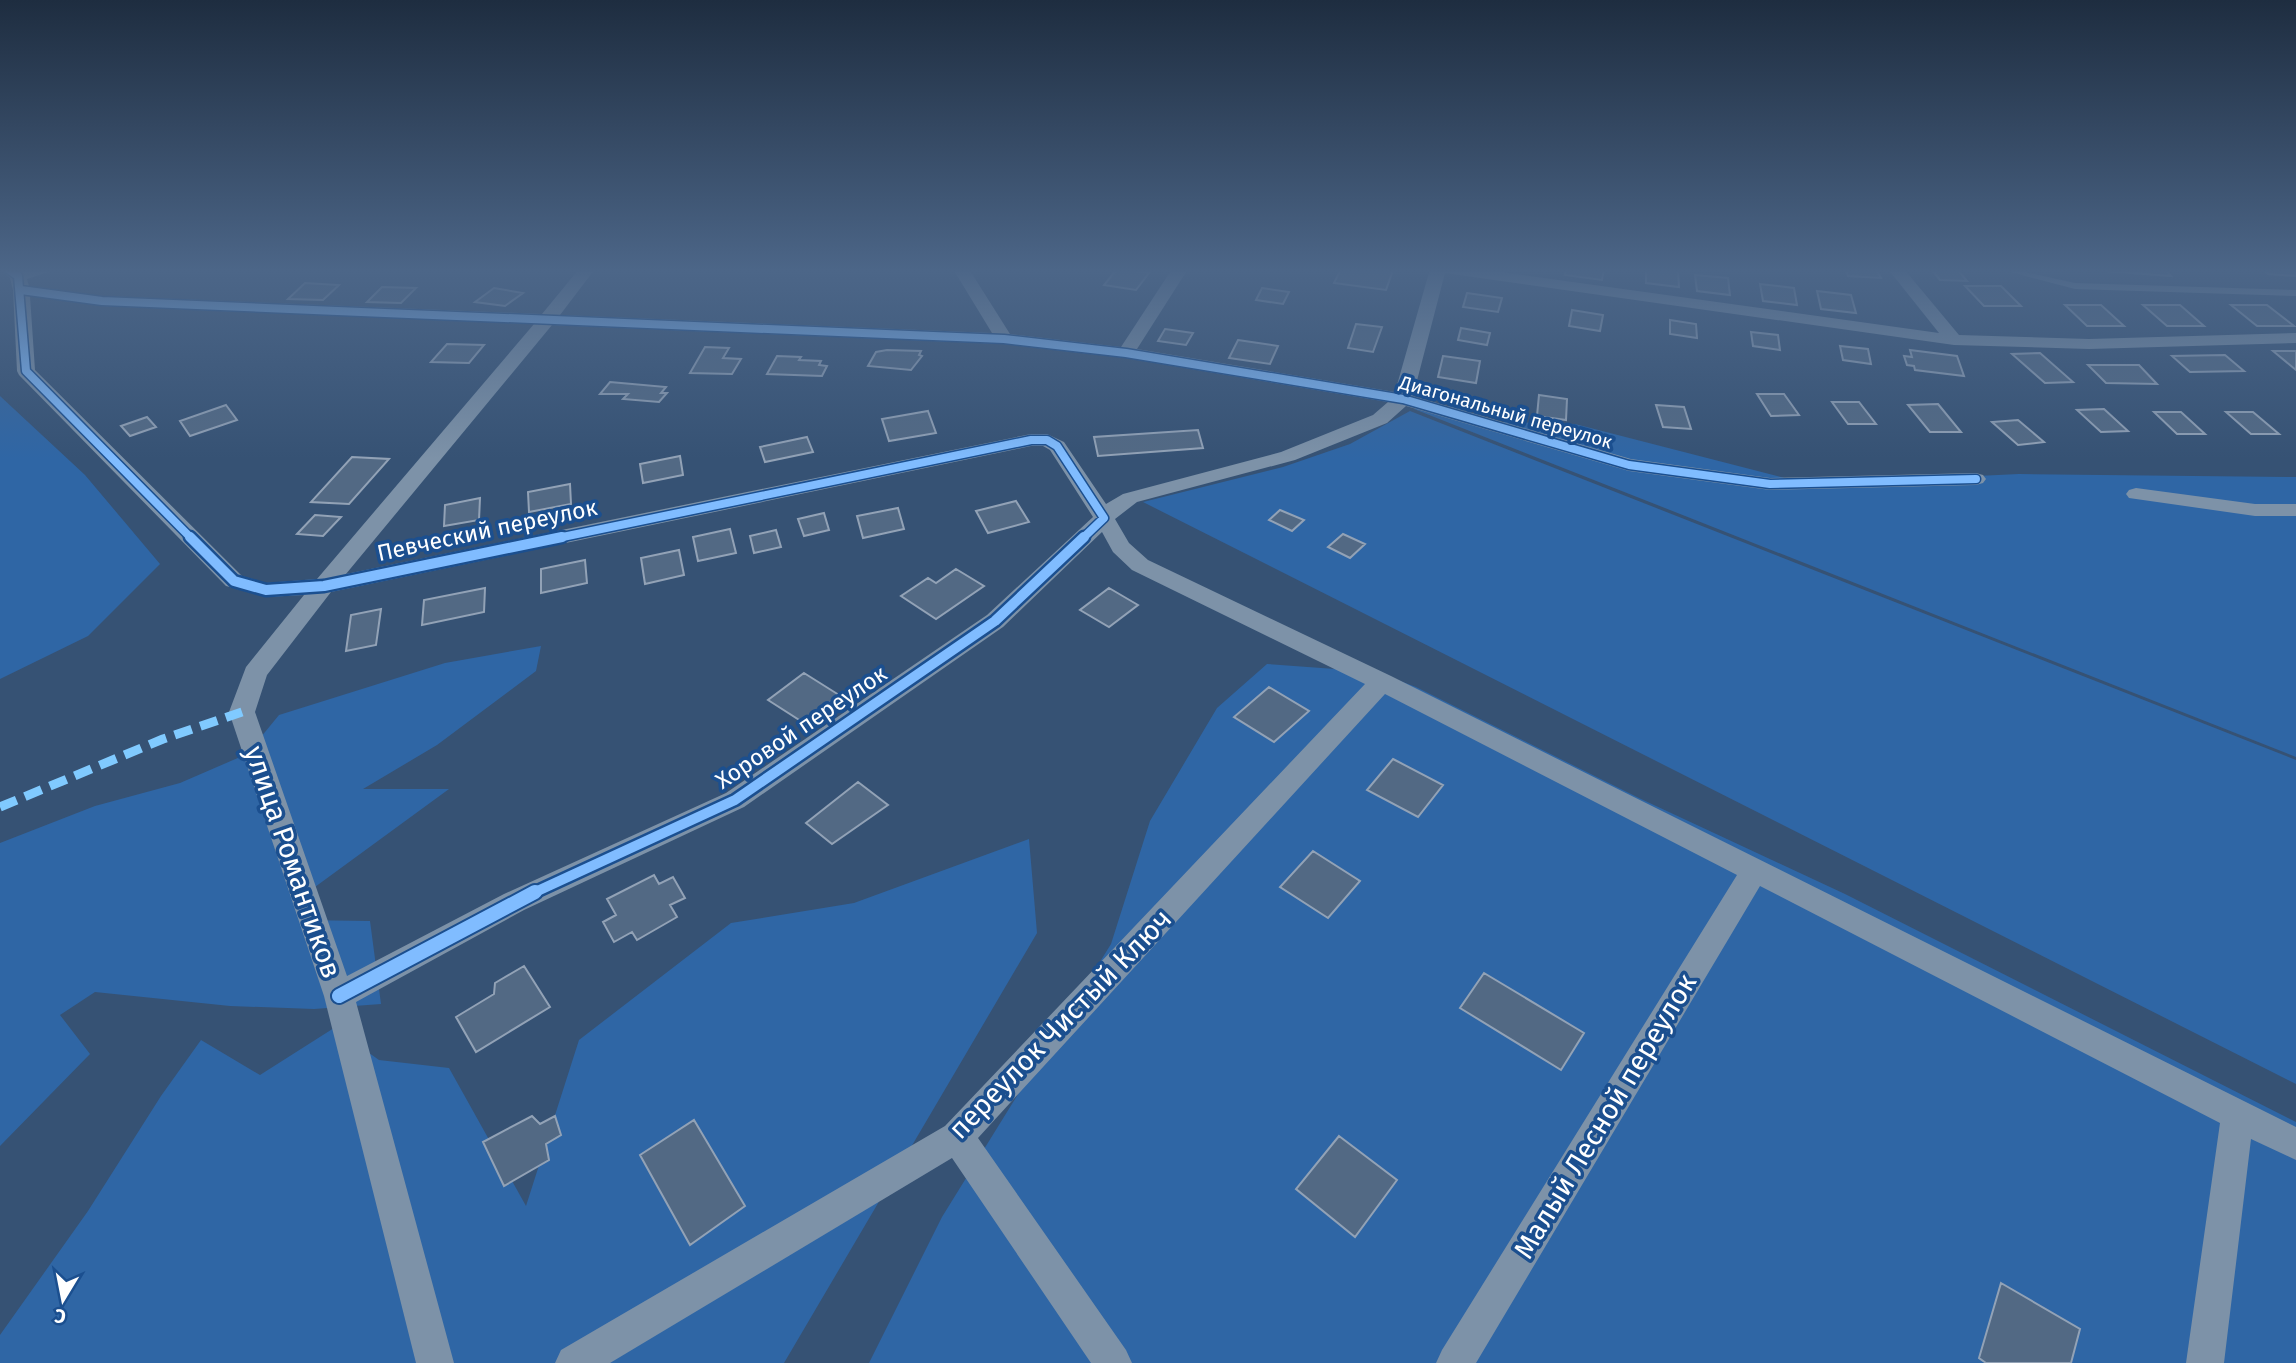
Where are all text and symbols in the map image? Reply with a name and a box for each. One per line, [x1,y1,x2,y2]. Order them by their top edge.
street label: Диагональный переулок [1396,370,1615,453]
street label: Певческий переулок [374,493,600,567]
street label: Хоровой переулок [710,659,892,795]
street label: улица Романтиков [238,741,348,983]
street label: переулок Чистый Ключ [942,902,1178,1146]
street label: Малый Лесной переулок [1507,967,1703,1264]
north arrow [28,1265,98,1335]
text: С [53,1304,68,1329]

